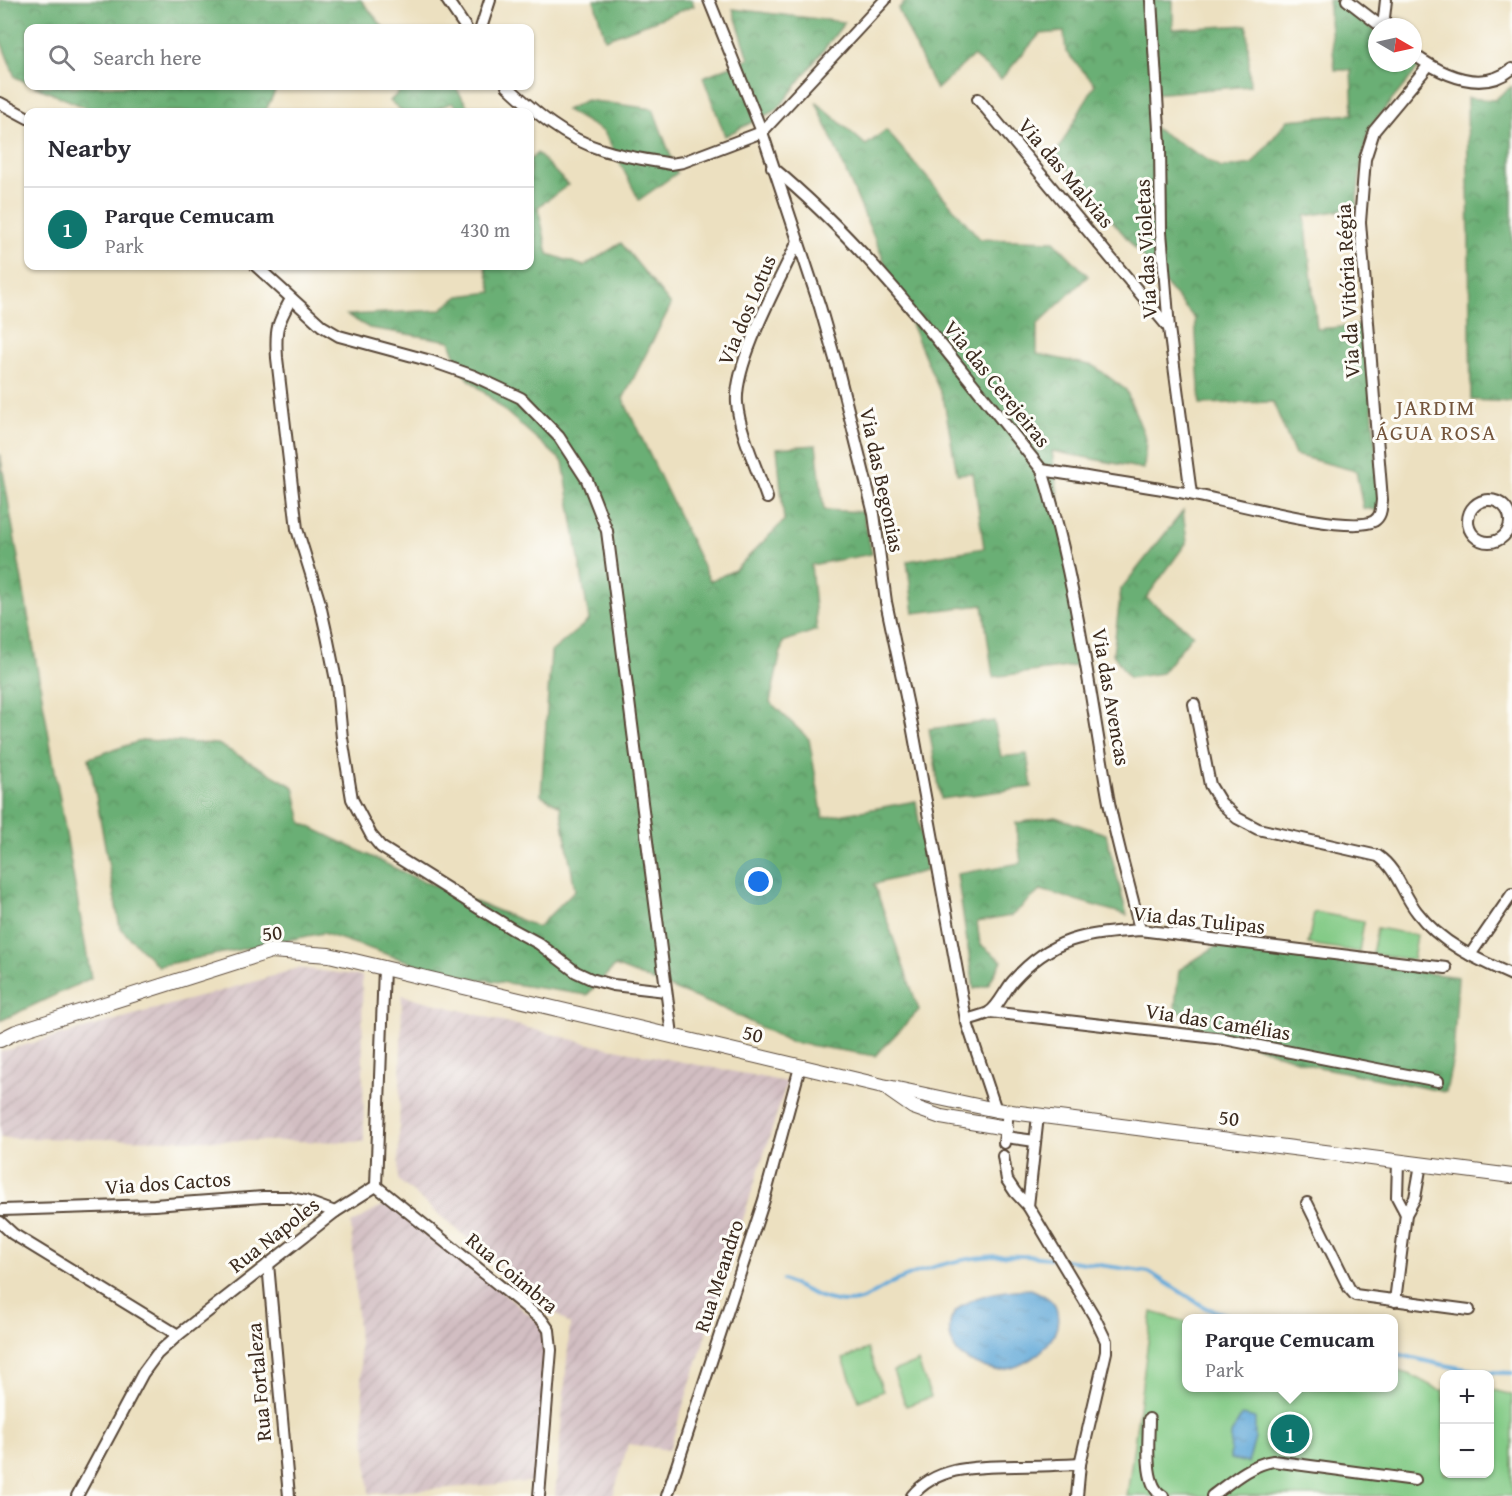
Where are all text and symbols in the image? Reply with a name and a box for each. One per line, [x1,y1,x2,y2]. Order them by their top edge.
north arrow [1368,18,1422,72]
search box [24,24,534,90]
icon: search [45,41,78,74]
text: Search here [93,41,202,73]
street label: Via das Malvias [1011,111,1122,235]
text: Nearby [48,128,131,167]
street label: Via das Violetas [1126,178,1165,320]
text: Parque Cemucam [105,199,274,231]
street label: Via da Vitória Régia [1327,203,1368,379]
text: 1 [62,215,73,244]
text: 430 m [460,215,510,244]
text: Park [105,231,144,260]
street label: Via dos Lotus [709,250,784,370]
street label: Via das Cerejeiras [936,313,1058,454]
district label: JARDIM ÁGUA ROSA [1375,391,1497,448]
street label: Via das Begonias [852,405,913,555]
street label: Via das Avencas [1084,626,1139,768]
your location [744,867,773,896]
street label: Via das Tulipas [1131,897,1267,942]
street label: 50 [260,916,284,949]
street label: Via das Camélias [1143,995,1293,1048]
street label: 50 [740,1016,767,1051]
street label: 50 [1217,1101,1241,1134]
street label: Via dos Cactos [104,1163,232,1202]
street label: Rua Napoles [222,1189,326,1280]
street label: Rua Meandro [686,1215,751,1336]
street label: Rua Coimbra [459,1225,565,1321]
popup [1182,1314,1398,1392]
street label: Rua Fortaleza [238,1321,279,1443]
text: Parque Cemucam [1205,1323,1375,1355]
text: Park [1205,1355,1244,1384]
map controls [1440,1370,1494,1478]
button: + [1440,1370,1494,1424]
pin: 1 [1270,1412,1310,1456]
button: − [1440,1424,1494,1478]

